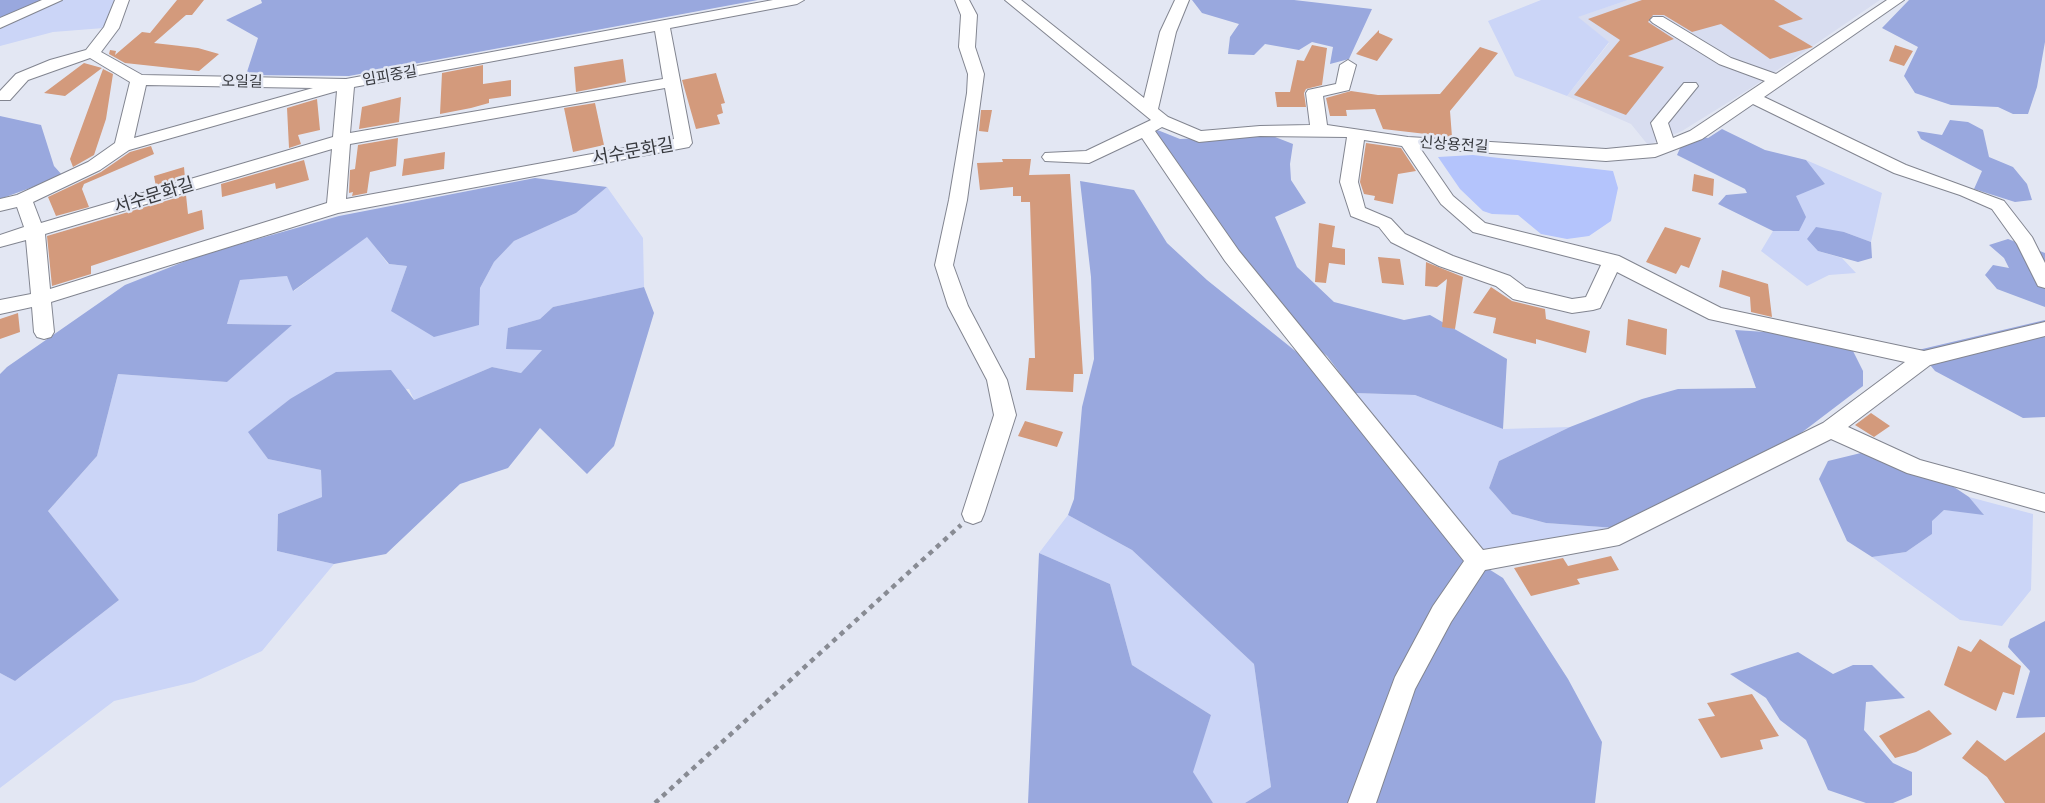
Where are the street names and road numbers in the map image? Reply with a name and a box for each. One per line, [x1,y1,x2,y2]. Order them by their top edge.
street label: 임피중길 [361,62,419,90]
street label: 오일길 [221,73,263,91]
street label: 서수문화길 [590,134,676,170]
street label: 신상용전길 [1419,134,1489,156]
street label: 서수문화길 [111,174,197,218]

